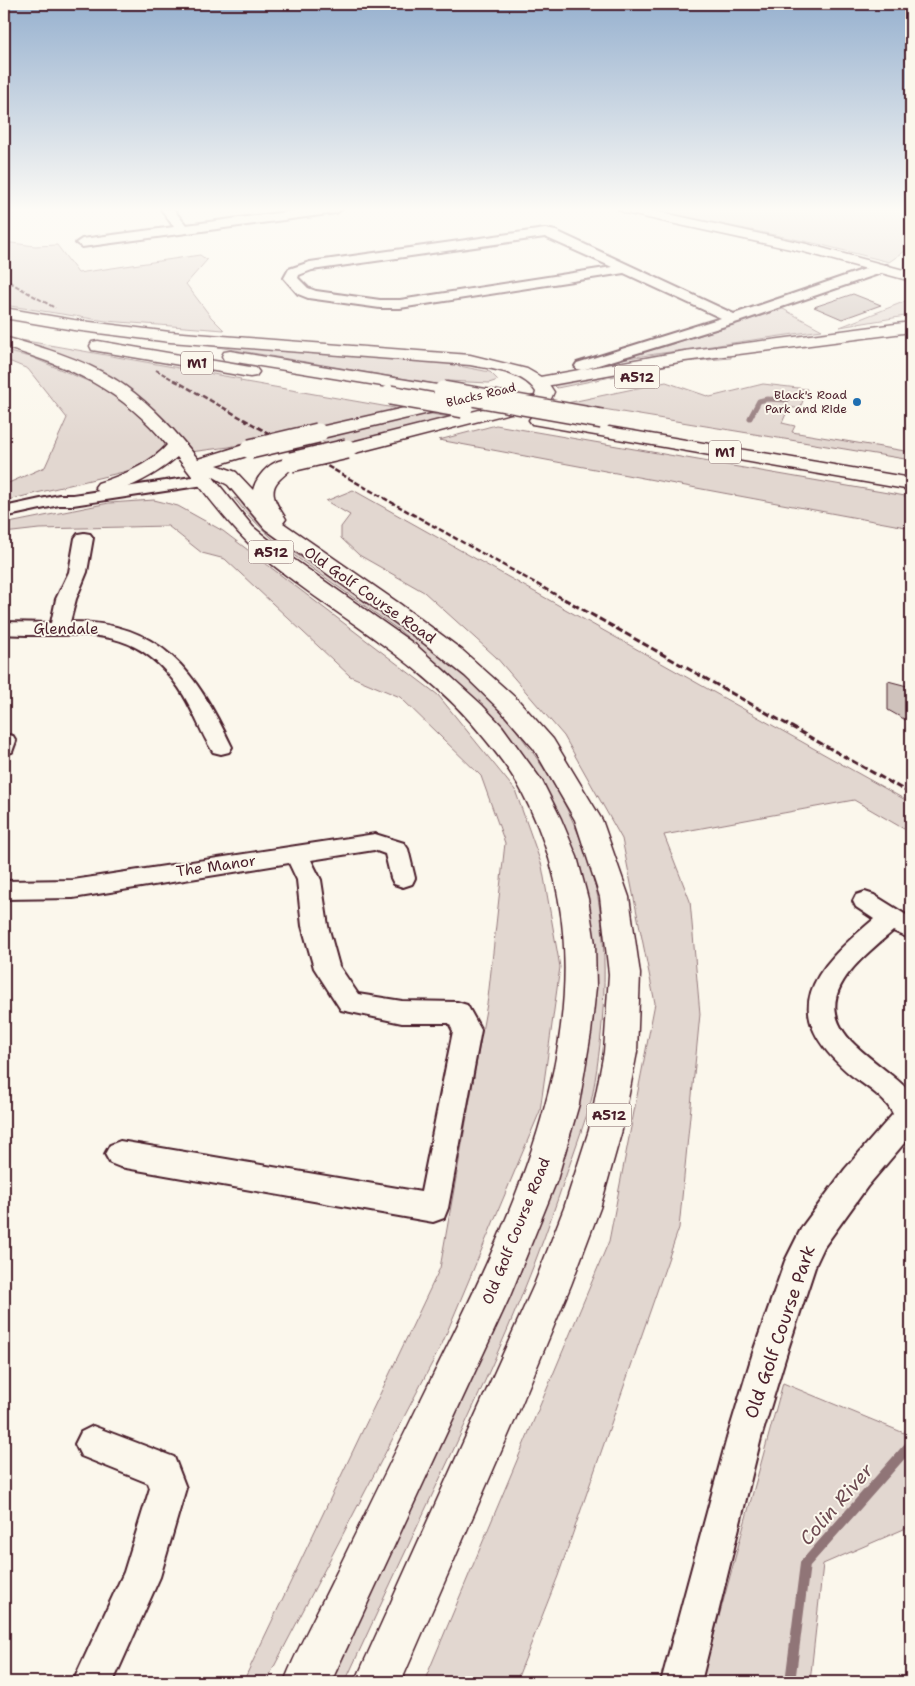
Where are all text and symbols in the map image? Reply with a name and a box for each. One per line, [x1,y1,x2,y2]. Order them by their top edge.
road number: M1 [181,352,213,374]
road number: A512 [614,366,660,388]
street label: Blacks Road [445,379,518,411]
place label: Black's Road Park and Ride [765,387,847,417]
marker: Black's Road Park and Ride [851,396,863,408]
road number: M1 [709,441,741,464]
road number: A512 [248,540,294,564]
street label: Old Golf Course Road [300,542,440,648]
street label: Glendale [34,619,98,639]
street label: The Manor [175,851,257,881]
road number: A512 [586,1104,632,1126]
street label: Old Golf Course Road [477,1154,555,1307]
street label: Old Golf Course Park [739,1242,821,1422]
water label: Colin River [794,1457,879,1550]

